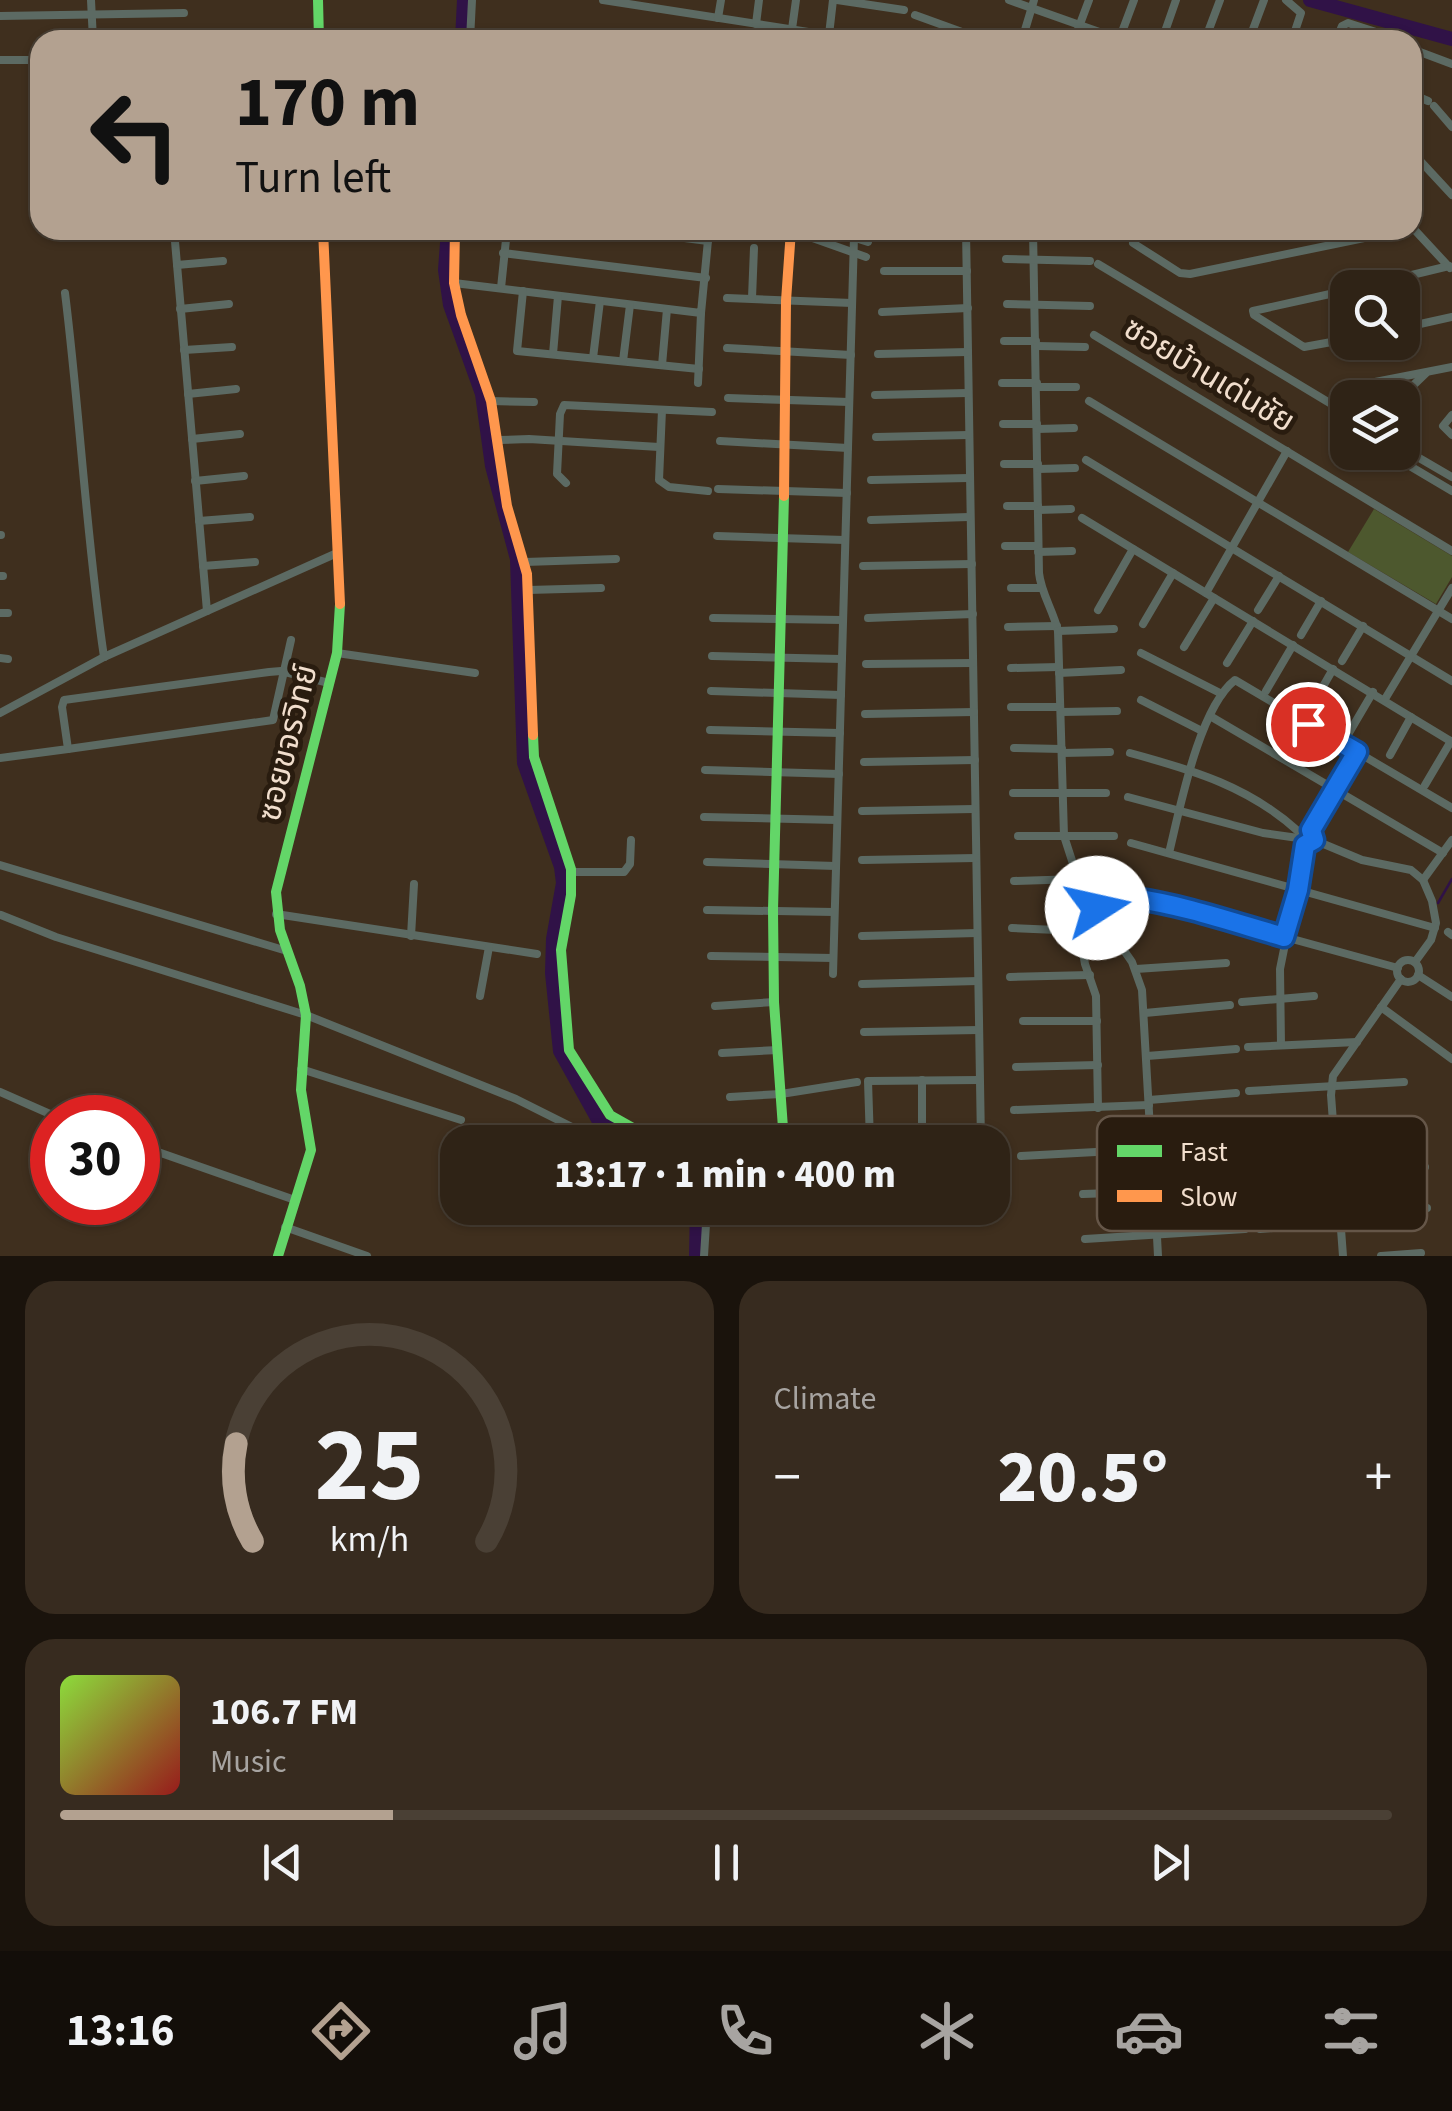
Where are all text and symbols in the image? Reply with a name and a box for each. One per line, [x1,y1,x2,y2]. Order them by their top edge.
text: 170 m [235,53,420,153]
icon: left [70,70,200,200]
text: Turn left [235,146,391,210]
map controls [1330,270,1420,470]
button: search [1330,270,1420,360]
street label: ซอยบ้านเด่นชัย [1115,306,1303,444]
button: layers [1330,380,1420,470]
street label: ซอยขจรวิทย์ [246,660,330,826]
pin [1266,682,1351,767]
icon: arrive [1281,697,1336,752]
position arrow [1045,856,1149,960]
speed limit sign: 30 [30,1095,160,1225]
legend [1097,1116,1427,1231]
text: Fast [1180,1132,1228,1172]
text: 13:17 · 1 min · 400 m [554,1148,896,1202]
text: Slow [1180,1177,1237,1217]
text: Climate [774,1376,876,1422]
text: 25 [314,1393,424,1541]
text: 20.5° [997,1424,1168,1531]
text: − [774,1439,801,1517]
text: + [1365,1439,1392,1517]
text: km/h [330,1514,409,1565]
text: 106.7 FM [210,1685,358,1739]
text: Music [210,1739,287,1785]
icon: previous [255,1835,310,1890]
icon: pause [699,1835,754,1890]
icon: next [1143,1835,1198,1890]
icon: directions [306,1996,376,2066]
icon: music [508,1996,578,2066]
icon: phone [710,1996,780,2066]
icon: climate [912,1996,982,2066]
icon: car [1114,1996,1184,2066]
icon: filters [1316,1996,1386,2066]
text: 13:16 [66,1999,175,2063]

